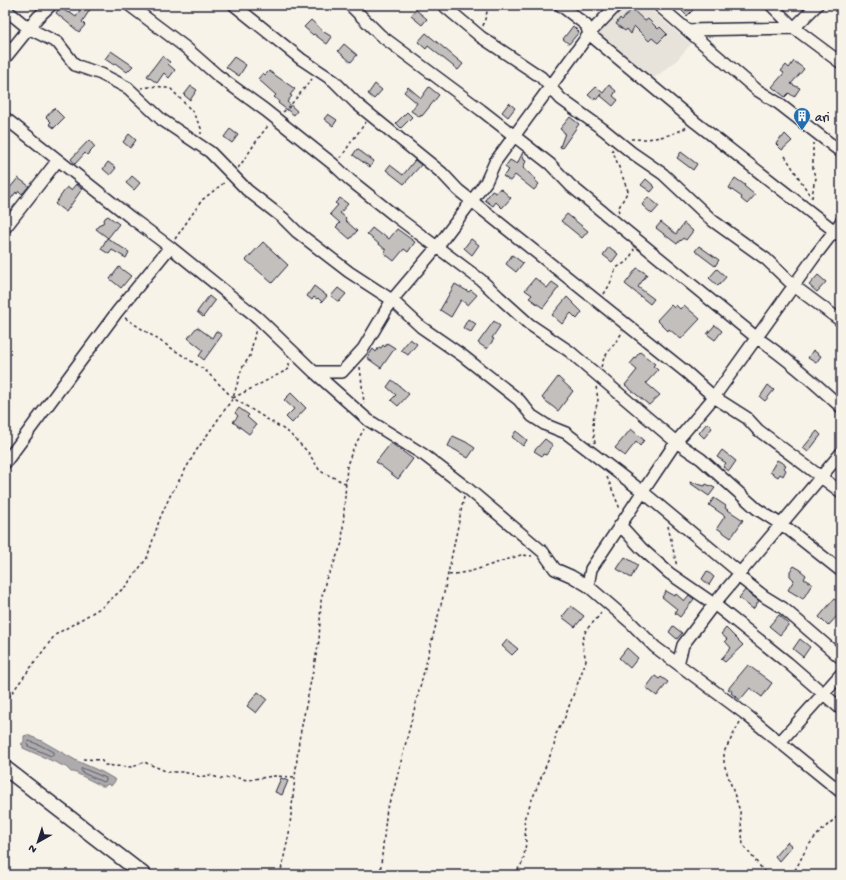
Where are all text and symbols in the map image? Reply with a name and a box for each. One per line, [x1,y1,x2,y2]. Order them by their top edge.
building icon: ari [792,106,812,131]
place label: ari [815,111,830,126]
north arrow [18,822,58,862]
text: N [26,841,40,855]

